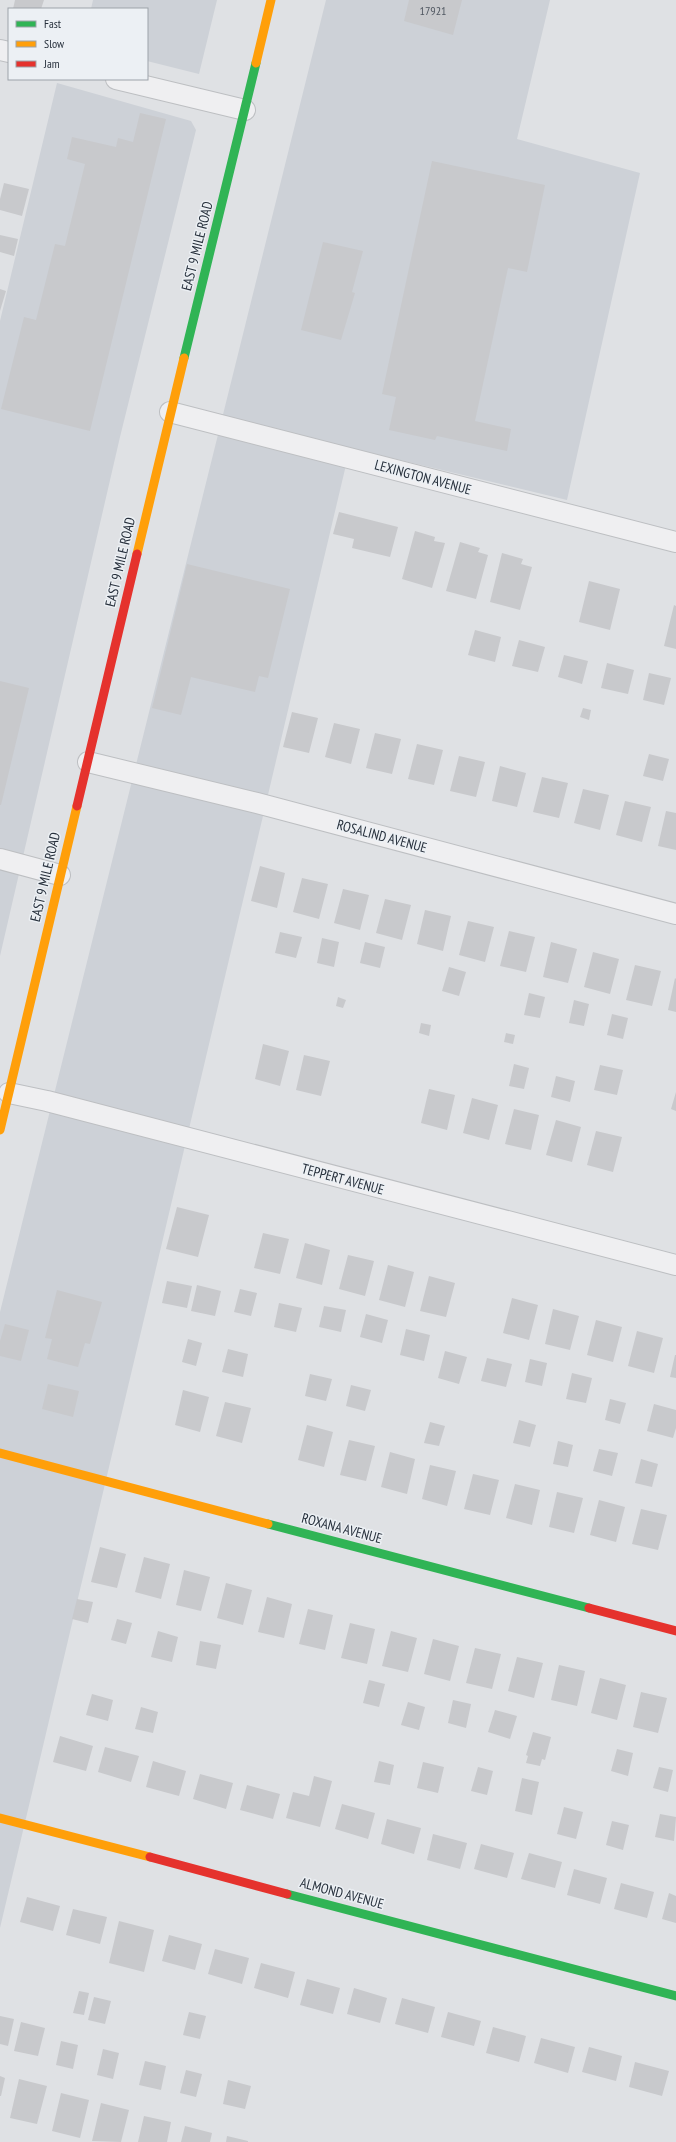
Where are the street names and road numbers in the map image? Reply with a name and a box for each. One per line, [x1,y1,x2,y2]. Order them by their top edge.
street label: EAST 9 MILE ROAD [177,200,217,292]
street label: LEXINGTON AVENUE [373,455,473,499]
street label: EAST 9 MILE ROAD [101,515,139,609]
street label: ROSALIND AVENUE [335,815,429,857]
street label: EAST 9 MILE ROAD [26,830,64,924]
street label: TEPPERT AVENUE [300,1159,386,1199]
street label: ROXANA AVENUE [300,1509,384,1547]
street label: ALMOND AVENUE [298,1873,386,1913]

